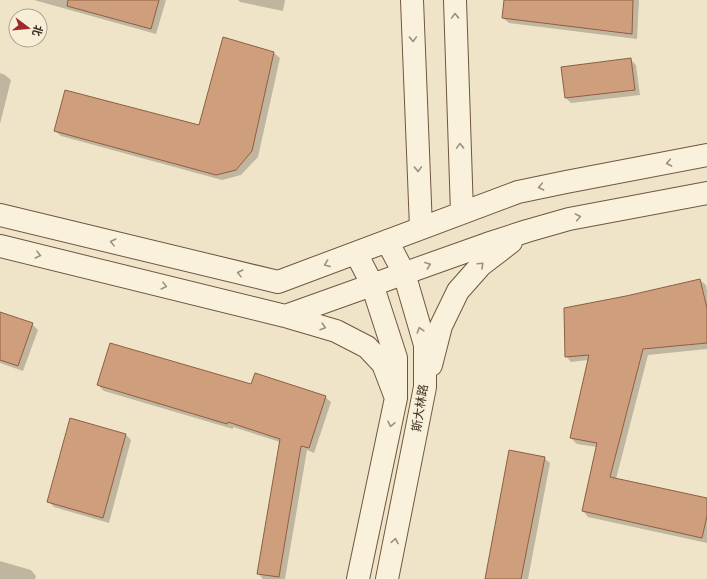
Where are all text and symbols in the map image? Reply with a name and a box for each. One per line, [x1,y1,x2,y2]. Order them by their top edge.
north arrow [8,8,48,48]
one-way arrow [451,13,459,19]
text: 北 [29,24,48,39]
one-way arrow [409,36,418,42]
one-way arrow [456,143,464,149]
one-way arrow [666,158,672,166]
one-way arrow [414,166,422,172]
one-way arrow [538,183,544,191]
one-way arrow [575,214,581,222]
one-way arrow [110,239,117,247]
one-way arrow [35,251,41,259]
one-way arrow [323,259,330,267]
one-way arrow [424,261,431,269]
one-way arrow [476,263,484,270]
one-way arrow [237,270,243,278]
one-way arrow [160,281,167,290]
one-way arrow [319,322,326,331]
one-way arrow [416,327,425,334]
street label: 斯大林路 [406,383,431,433]
one-way arrow [387,420,396,427]
one-way arrow [390,538,399,544]

